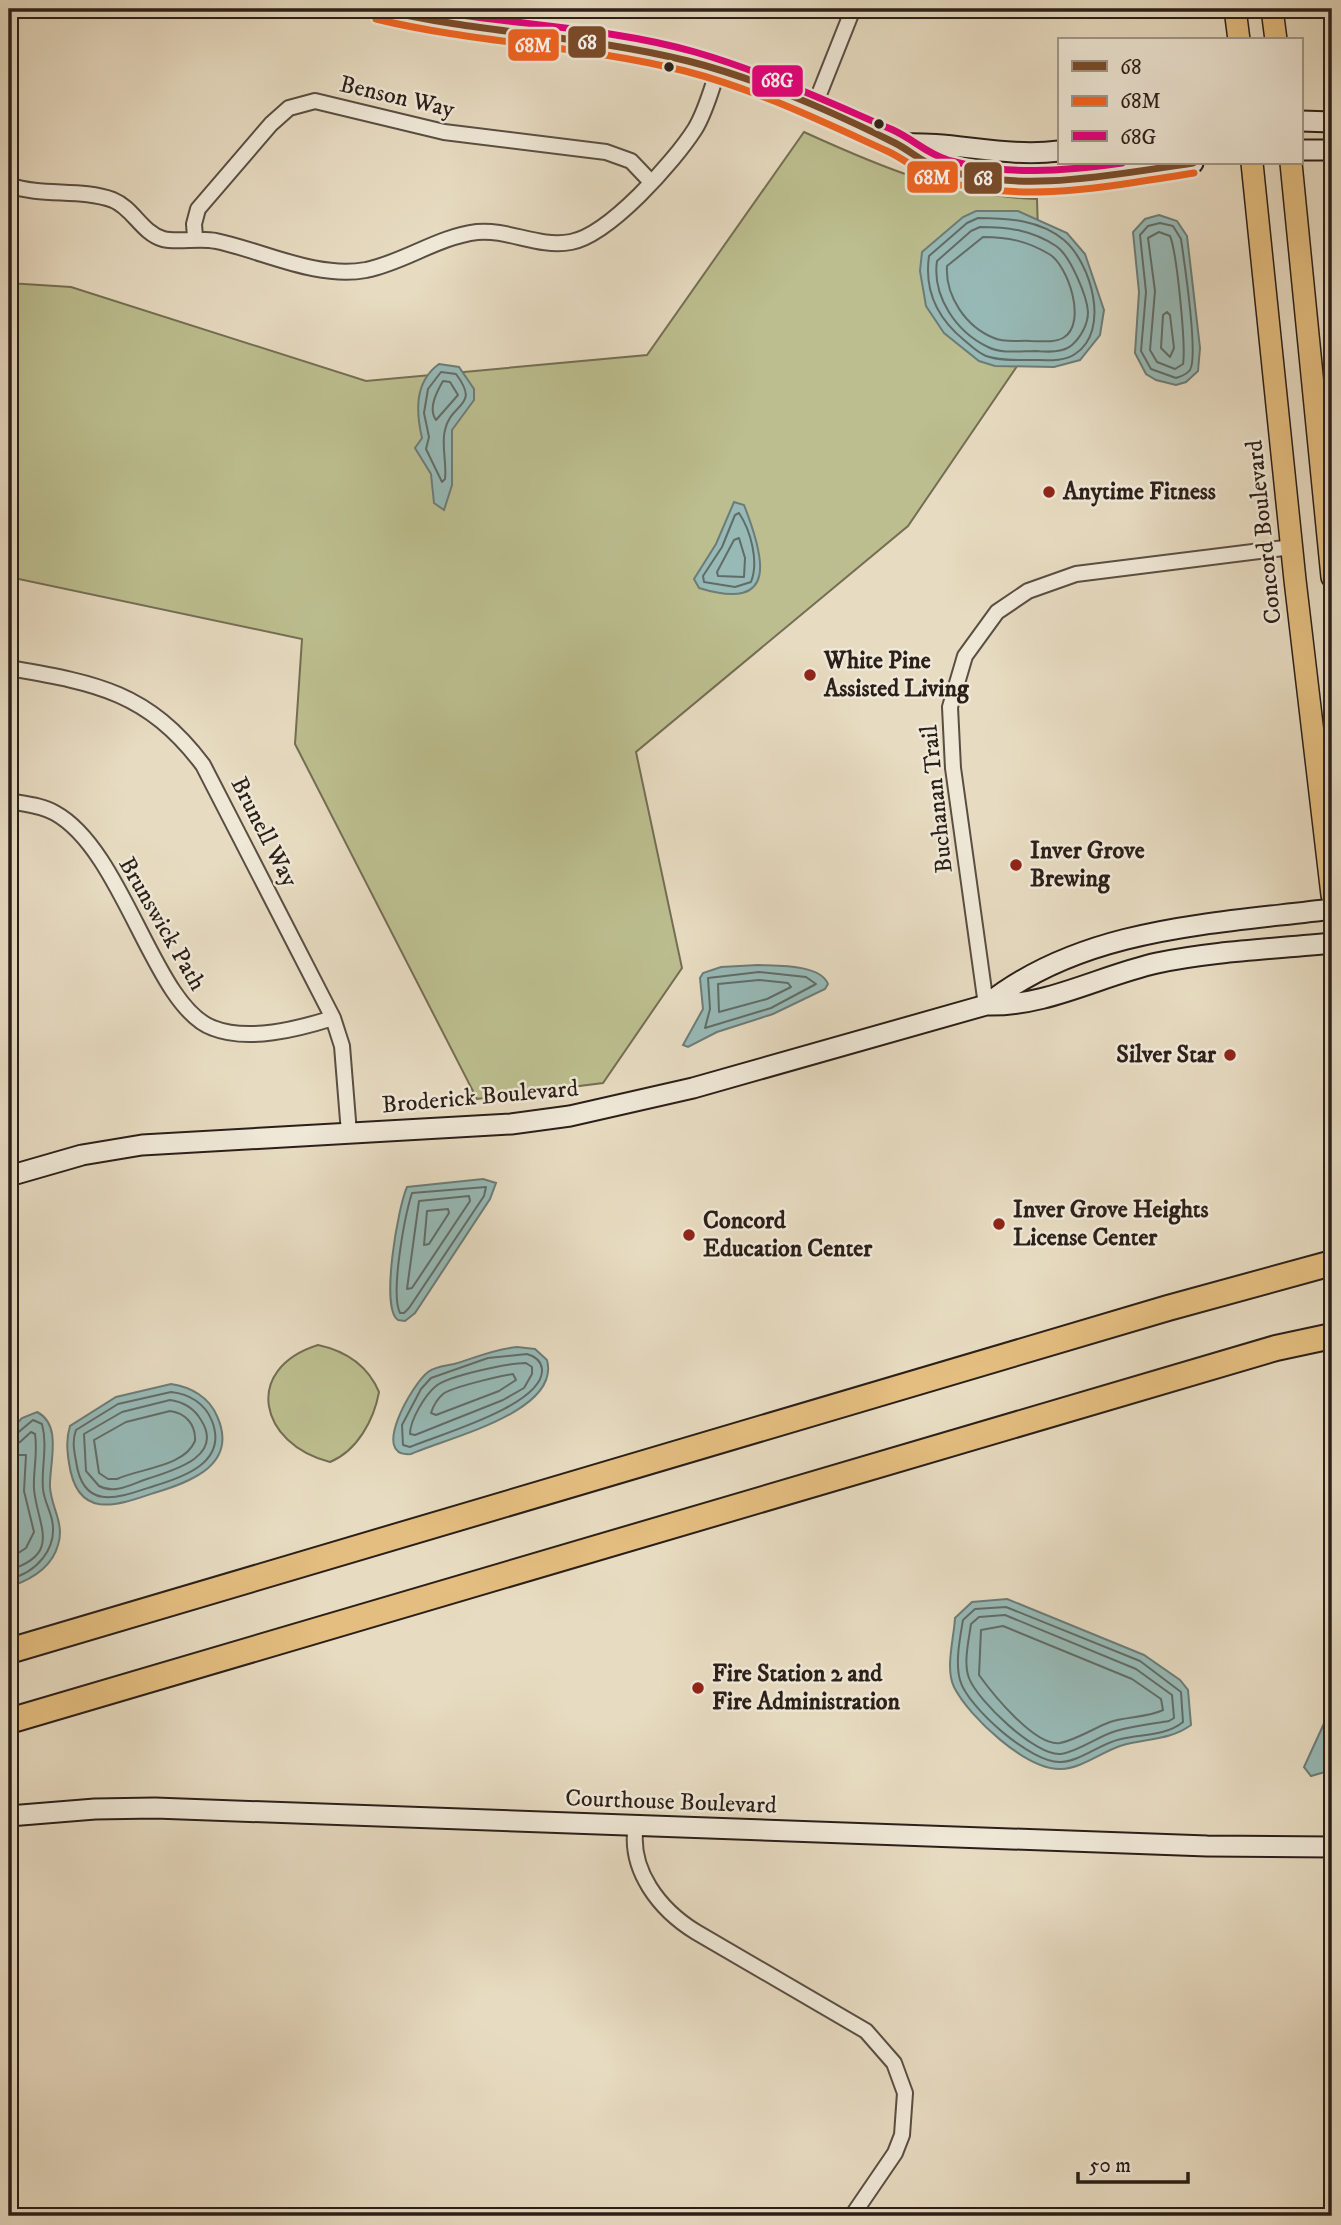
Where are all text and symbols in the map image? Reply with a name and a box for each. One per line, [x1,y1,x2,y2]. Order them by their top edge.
line badge: 68 [567,25,607,59]
line badge: 68M [507,28,560,62]
text: 68 [577,32,597,55]
text: 68M [515,35,551,58]
legend [1058,38,1302,164]
text: 68 [1120,55,1141,81]
unlabelled marker [662,60,676,74]
line badge: 68G [751,64,804,98]
street label: Benson Way [337,69,458,125]
text: 68G [761,70,794,93]
text: 68M [1120,89,1161,115]
unlabelled marker [872,117,886,131]
text: 68G [1120,125,1156,151]
line badge: 68M [906,160,959,194]
line badge: 68 [963,161,1003,195]
text: 68M [914,167,950,190]
text: 68 [973,168,993,191]
street label: Concord Boulevard [1239,438,1289,626]
place label: Anytime Fitness [1062,477,1216,507]
marker: Anytime Fitness [1041,484,1057,500]
place label: White Pine Assisted Living [823,646,970,704]
marker: White Pine Assisted Living [802,667,818,683]
street label: Buchanan Trail [914,723,960,874]
street label: Brunell Way [223,772,305,893]
place label: Inver Grove Brewing [1030,836,1145,894]
street label: Brunswick Path [112,852,213,997]
marker: Inver Grove Brewing [1008,857,1024,873]
place label: Silver Star [1116,1040,1217,1070]
marker: Silver Star [1222,1047,1238,1063]
street label: Broderick Boulevard [380,1073,580,1121]
place label: Inver Grove Heights License Center [1013,1195,1209,1253]
place label: Concord Education Center [703,1206,873,1264]
marker: Inver Grove Heights License Center [991,1216,1007,1232]
marker: Concord Education Center [681,1227,697,1243]
place label: Fire Station 2 and Fire Administration [712,1659,900,1717]
marker: Fire Station 2 and Fire Administration [690,1680,706,1696]
street label: Courthouse Boulevard [565,1783,777,1821]
scale bar [1078,2141,1189,2185]
text: 50 m [1089,2153,1131,2179]

